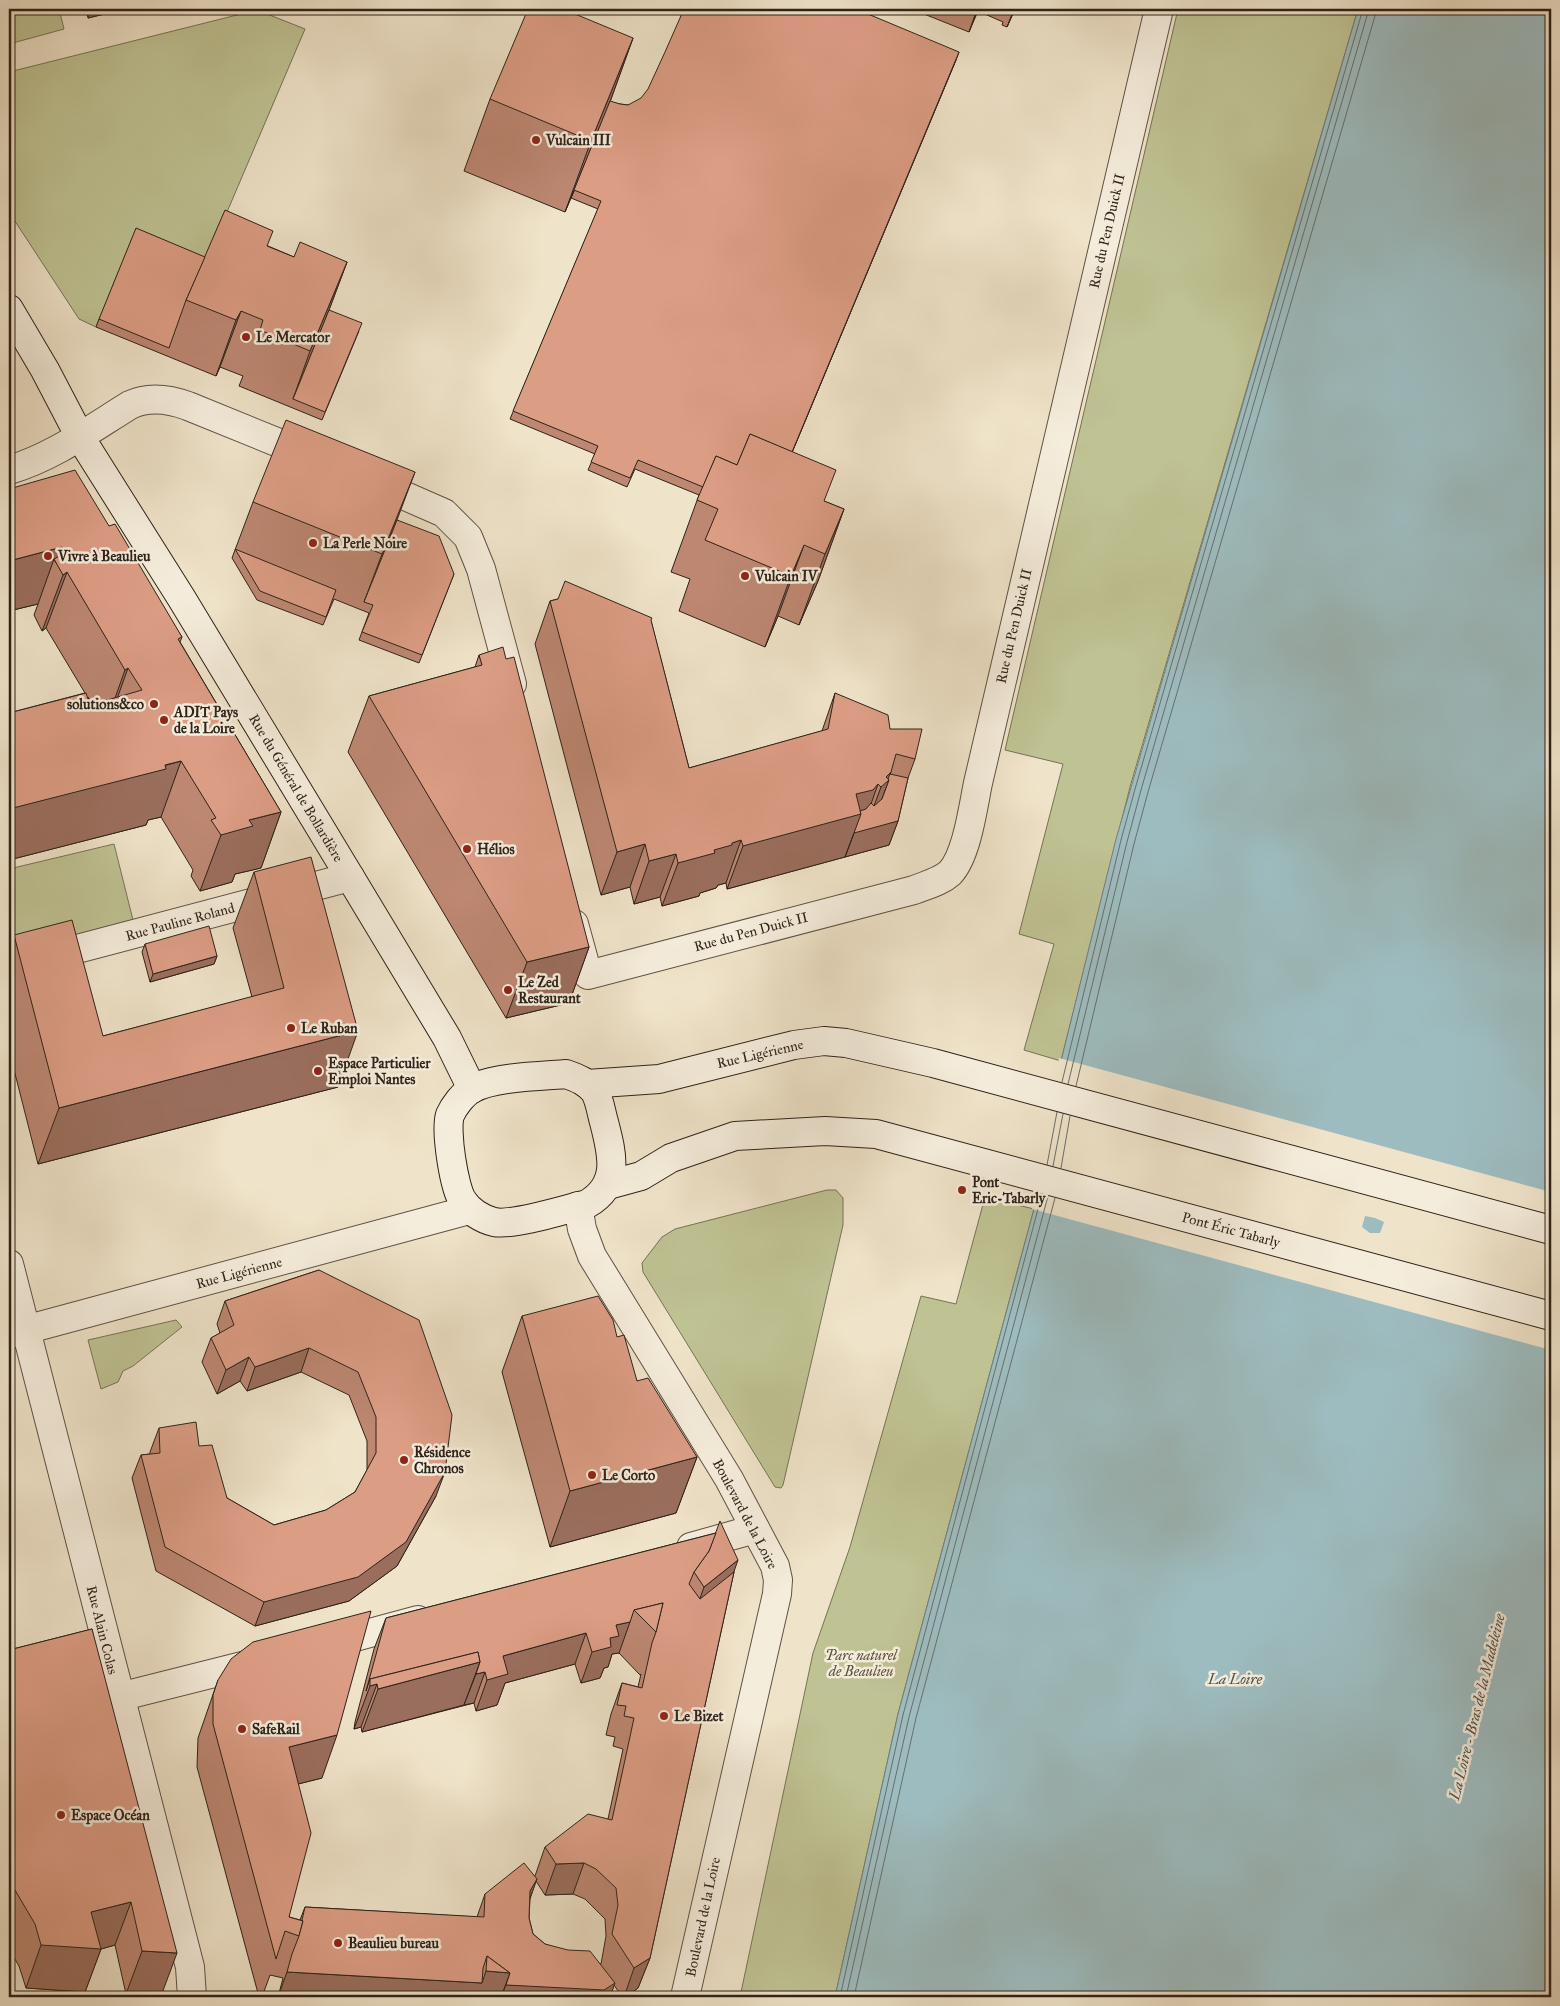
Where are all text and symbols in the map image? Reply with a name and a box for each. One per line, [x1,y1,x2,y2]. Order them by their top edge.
place label: Vulcain III [545,132,611,149]
marker: Vulcain III [530,134,542,146]
street label: Rue du Pen Duick II [1086,172,1128,290]
place label: Le Mercator [256,329,330,346]
marker: Le Mercator [240,331,252,343]
place label: La Perle Noire [323,535,407,552]
marker: La Perle Noire [307,537,319,549]
place label: Vivre à Beaulieu [57,548,151,565]
marker: Vivre à Beaulieu [42,550,54,562]
street label: Rue du Pen Duick II [993,567,1035,685]
place label: Vulcain IV [754,568,819,585]
marker: Vulcain IV [739,570,751,582]
place label: solutions&co [67,696,144,713]
marker: solutions&co [148,698,160,710]
place label: ADIT Pays de la Loire [173,704,238,737]
street label: Rue du Général de Bollardière [245,711,347,865]
marker: ADIT Pays de la Loire [158,714,170,726]
place label: Hélios [477,841,515,858]
marker: Hélios [461,843,473,855]
street label: Rue Pauline Roland [124,899,236,945]
street label: Rue du Pen Duick II [692,909,810,955]
place label: Le Zed Restaurant [518,974,581,1007]
marker: Le Zed Restaurant [502,984,514,996]
place label: Le Ruban [301,1020,358,1037]
marker: Le Ruban [285,1022,297,1034]
street label: Rue Ligérienne [715,1036,805,1072]
place label: Espace Particulier Emploi Nantes [328,1055,431,1089]
marker: Espace Particulier Emploi Nantes [312,1065,324,1077]
place label: Pont Eric-Tabarly [972,1174,1047,1208]
marker: Pont Eric-Tabarly [956,1184,968,1196]
street label: Pont Éric Tabarly [1180,1207,1283,1251]
street label: Rue Ligérienne [194,1253,284,1293]
place label: Résidence Chronos [414,1444,471,1477]
marker: Résidence Chronos [398,1454,410,1466]
street label: Boulevard de la Loire [709,1456,781,1572]
place label: Le Corto [602,1467,655,1484]
marker: Le Corto [586,1469,598,1481]
street label: Rue Alain Colas [83,1584,121,1676]
water label: La Loire - Bras de la Madeleine [1445,1612,1509,1803]
park label: Parc naturel de Beaulieu [825,1647,898,1680]
water label: La Loire [1207,1670,1263,1688]
place label: Le Bizet [674,1708,724,1725]
marker: Le Bizet [658,1710,670,1722]
place label: SafeRail [252,1721,301,1738]
marker: SafeRail [236,1723,248,1735]
place label: Espace Océan [71,1807,150,1825]
marker: Espace Océan [55,1809,67,1821]
street label: Boulevard de la Loire [682,1855,724,1979]
place label: Beaulieu bureau [348,1935,439,1952]
marker: Beaulieu bureau [332,1937,344,1949]

